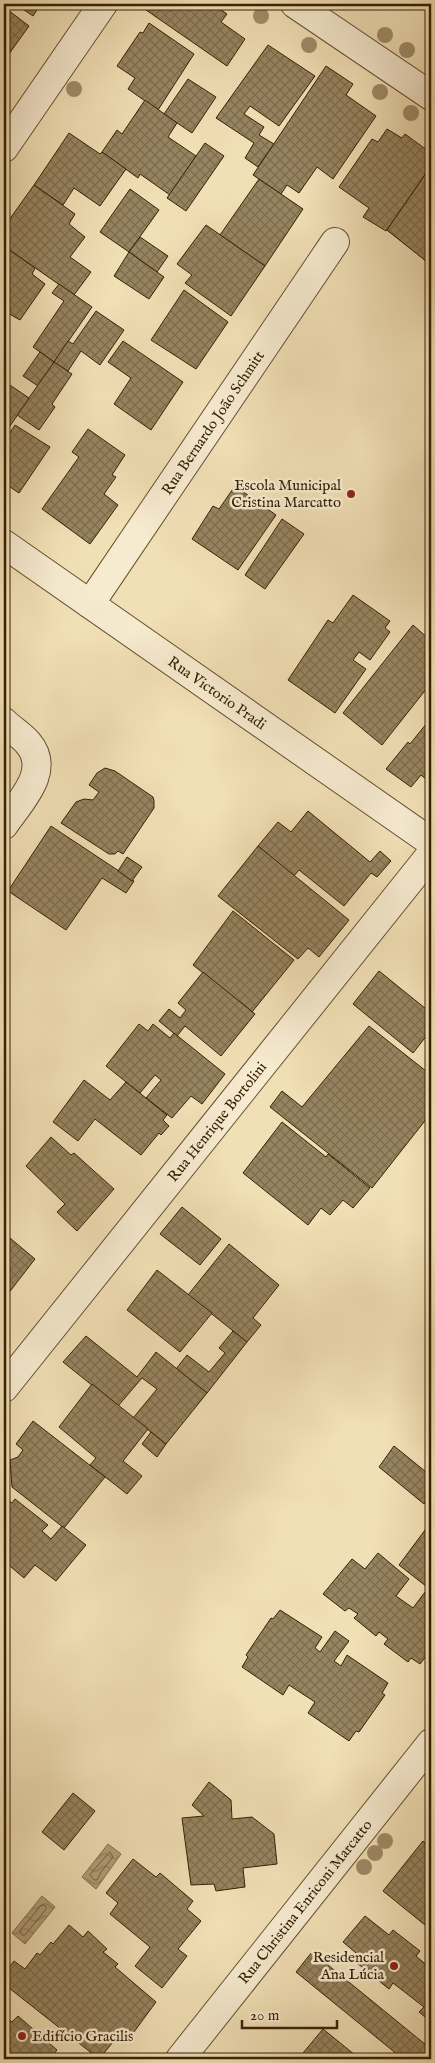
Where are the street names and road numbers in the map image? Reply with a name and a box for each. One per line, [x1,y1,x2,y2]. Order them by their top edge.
street label: Rua Bernardo João Schmitt [158,347,269,499]
street label: Rua Victorio Pradi [164,652,270,734]
street label: Rua Henrique Bortolini [164,1058,271,1186]
street label: Rua Christina Enriconi Marcatto [234,1816,376,1988]

